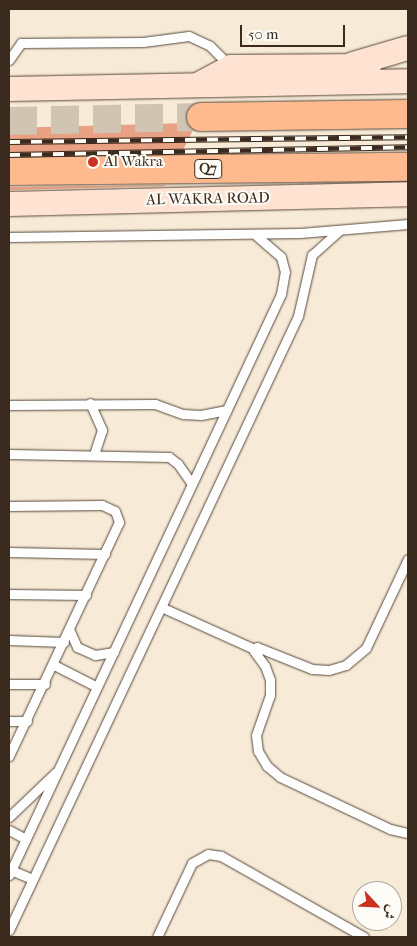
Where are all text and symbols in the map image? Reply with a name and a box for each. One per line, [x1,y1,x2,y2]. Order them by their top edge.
scale bar [242,15,347,47]
text: 50 m [248,25,278,43]
place label: Al Wakra [104,153,163,171]
marker: Al Wakra [86,155,100,169]
road number: Q7 [193,157,223,180]
street label: AL WAKRA ROAD [146,189,270,209]
north arrow [352,881,402,931]
text: ش [380,902,401,922]

